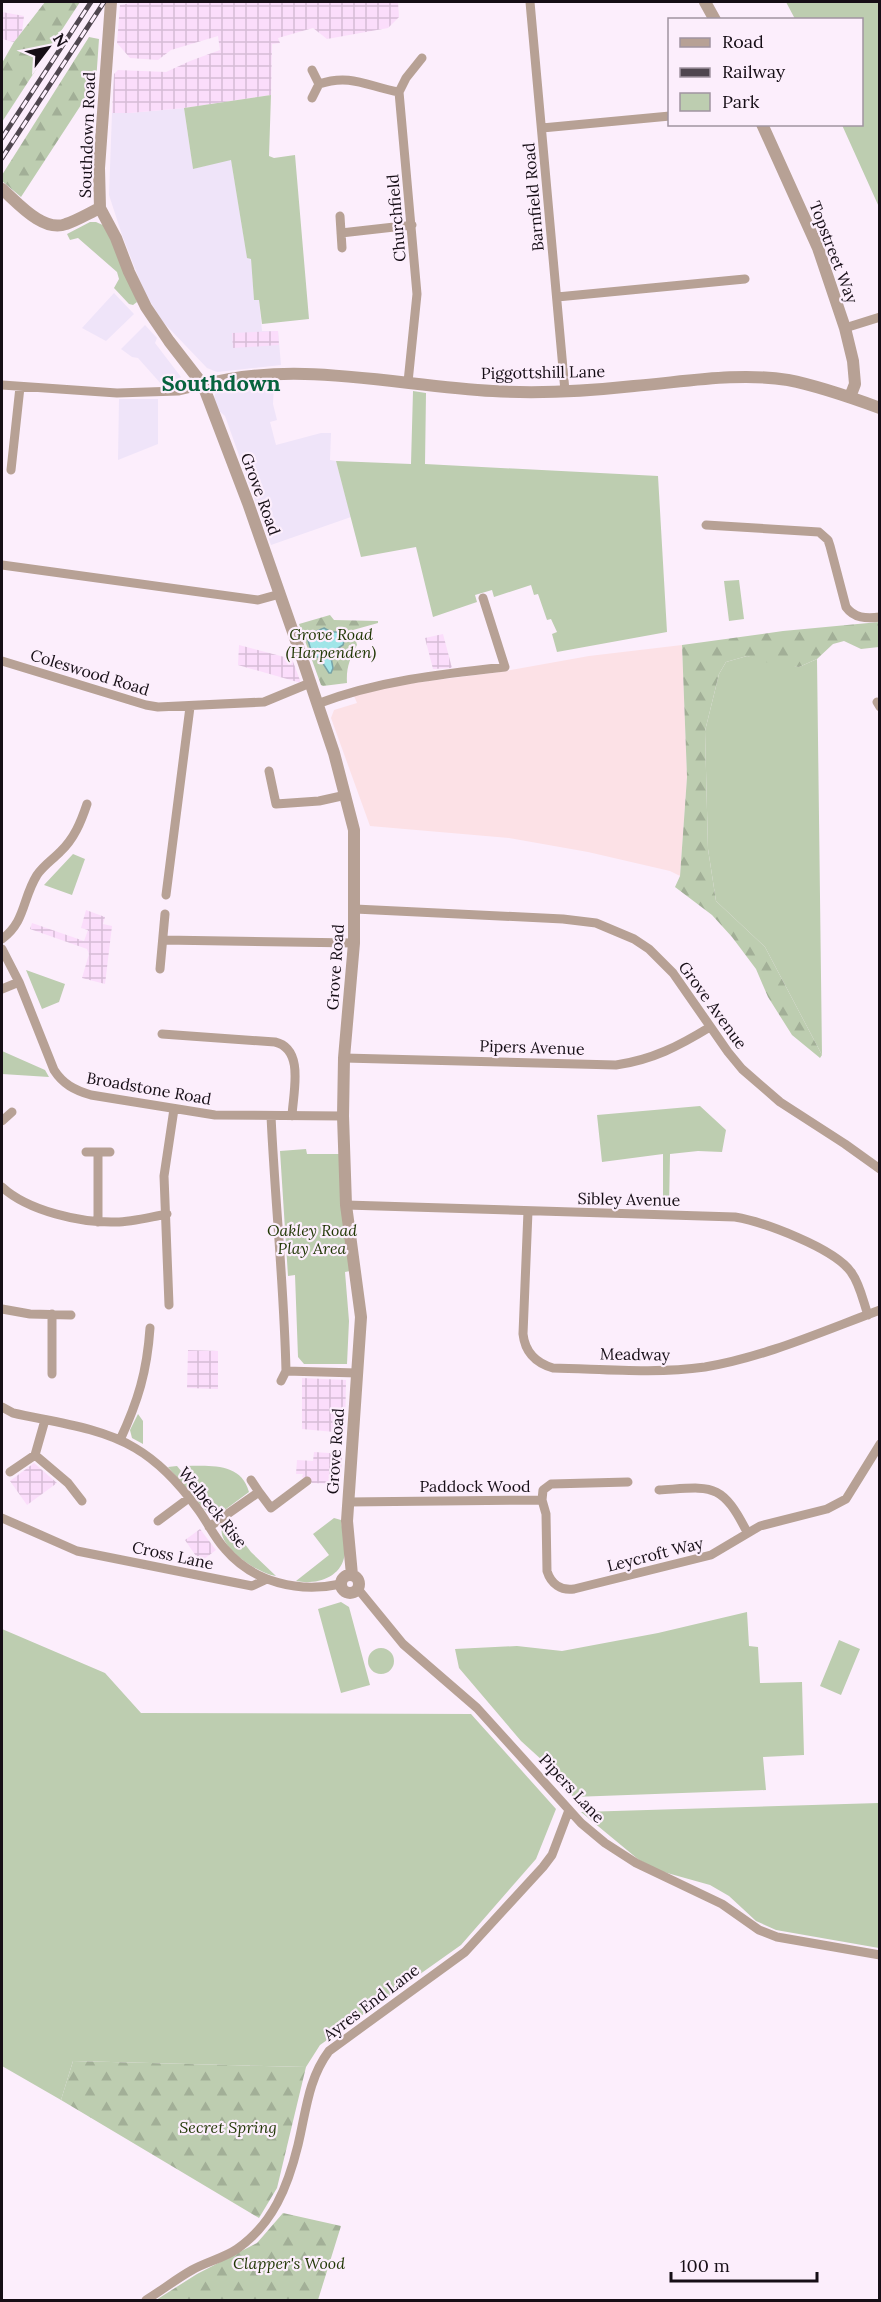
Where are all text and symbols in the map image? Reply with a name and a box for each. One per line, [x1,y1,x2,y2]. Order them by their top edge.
north arrow [18,18,78,78]
legend [668,18,863,126]
text: N [49,30,72,51]
text: Road [722,30,764,53]
text: Railway [722,60,786,83]
street label: Southdown Road [75,71,99,199]
text: Park [722,90,760,113]
street label: Barnfield Road [518,142,548,252]
street label: Churchfield [382,173,410,263]
street label: Topstreet Way [805,198,863,307]
street label: Piggottshill Lane [481,361,606,383]
district label: Southdown [161,369,281,397]
street label: Grove Road [237,450,285,538]
park label: Grove Road (Harpenden) [286,624,376,663]
street label: Coleswood Road [28,644,152,700]
street label: Grove Road [322,923,348,1011]
street label: Grove Avenue [675,957,752,1053]
street label: Pipers Avenue [479,1035,585,1059]
street label: Broadstone Road [85,1067,213,1109]
street label: Sibley Avenue [577,1188,681,1210]
park label: Oakley Road Play Area [267,1220,357,1258]
street label: Meadway [600,1343,671,1365]
street label: Grove Road [322,1407,348,1495]
street label: Welbeck Rise [174,1463,252,1552]
street label: Paddock Wood [419,1476,531,1496]
street label: Leycroft Way [605,1532,706,1576]
street label: Cross Lane [131,1537,216,1573]
street label: Pipers Lane [535,1749,609,1827]
street label: Ayres End Lane [318,1959,423,2045]
park label: Secret Spring [179,2117,277,2137]
scale bar [671,2245,816,2283]
park label: Clapper's Wood [233,2253,345,2273]
text: 100 m [680,2254,730,2277]

